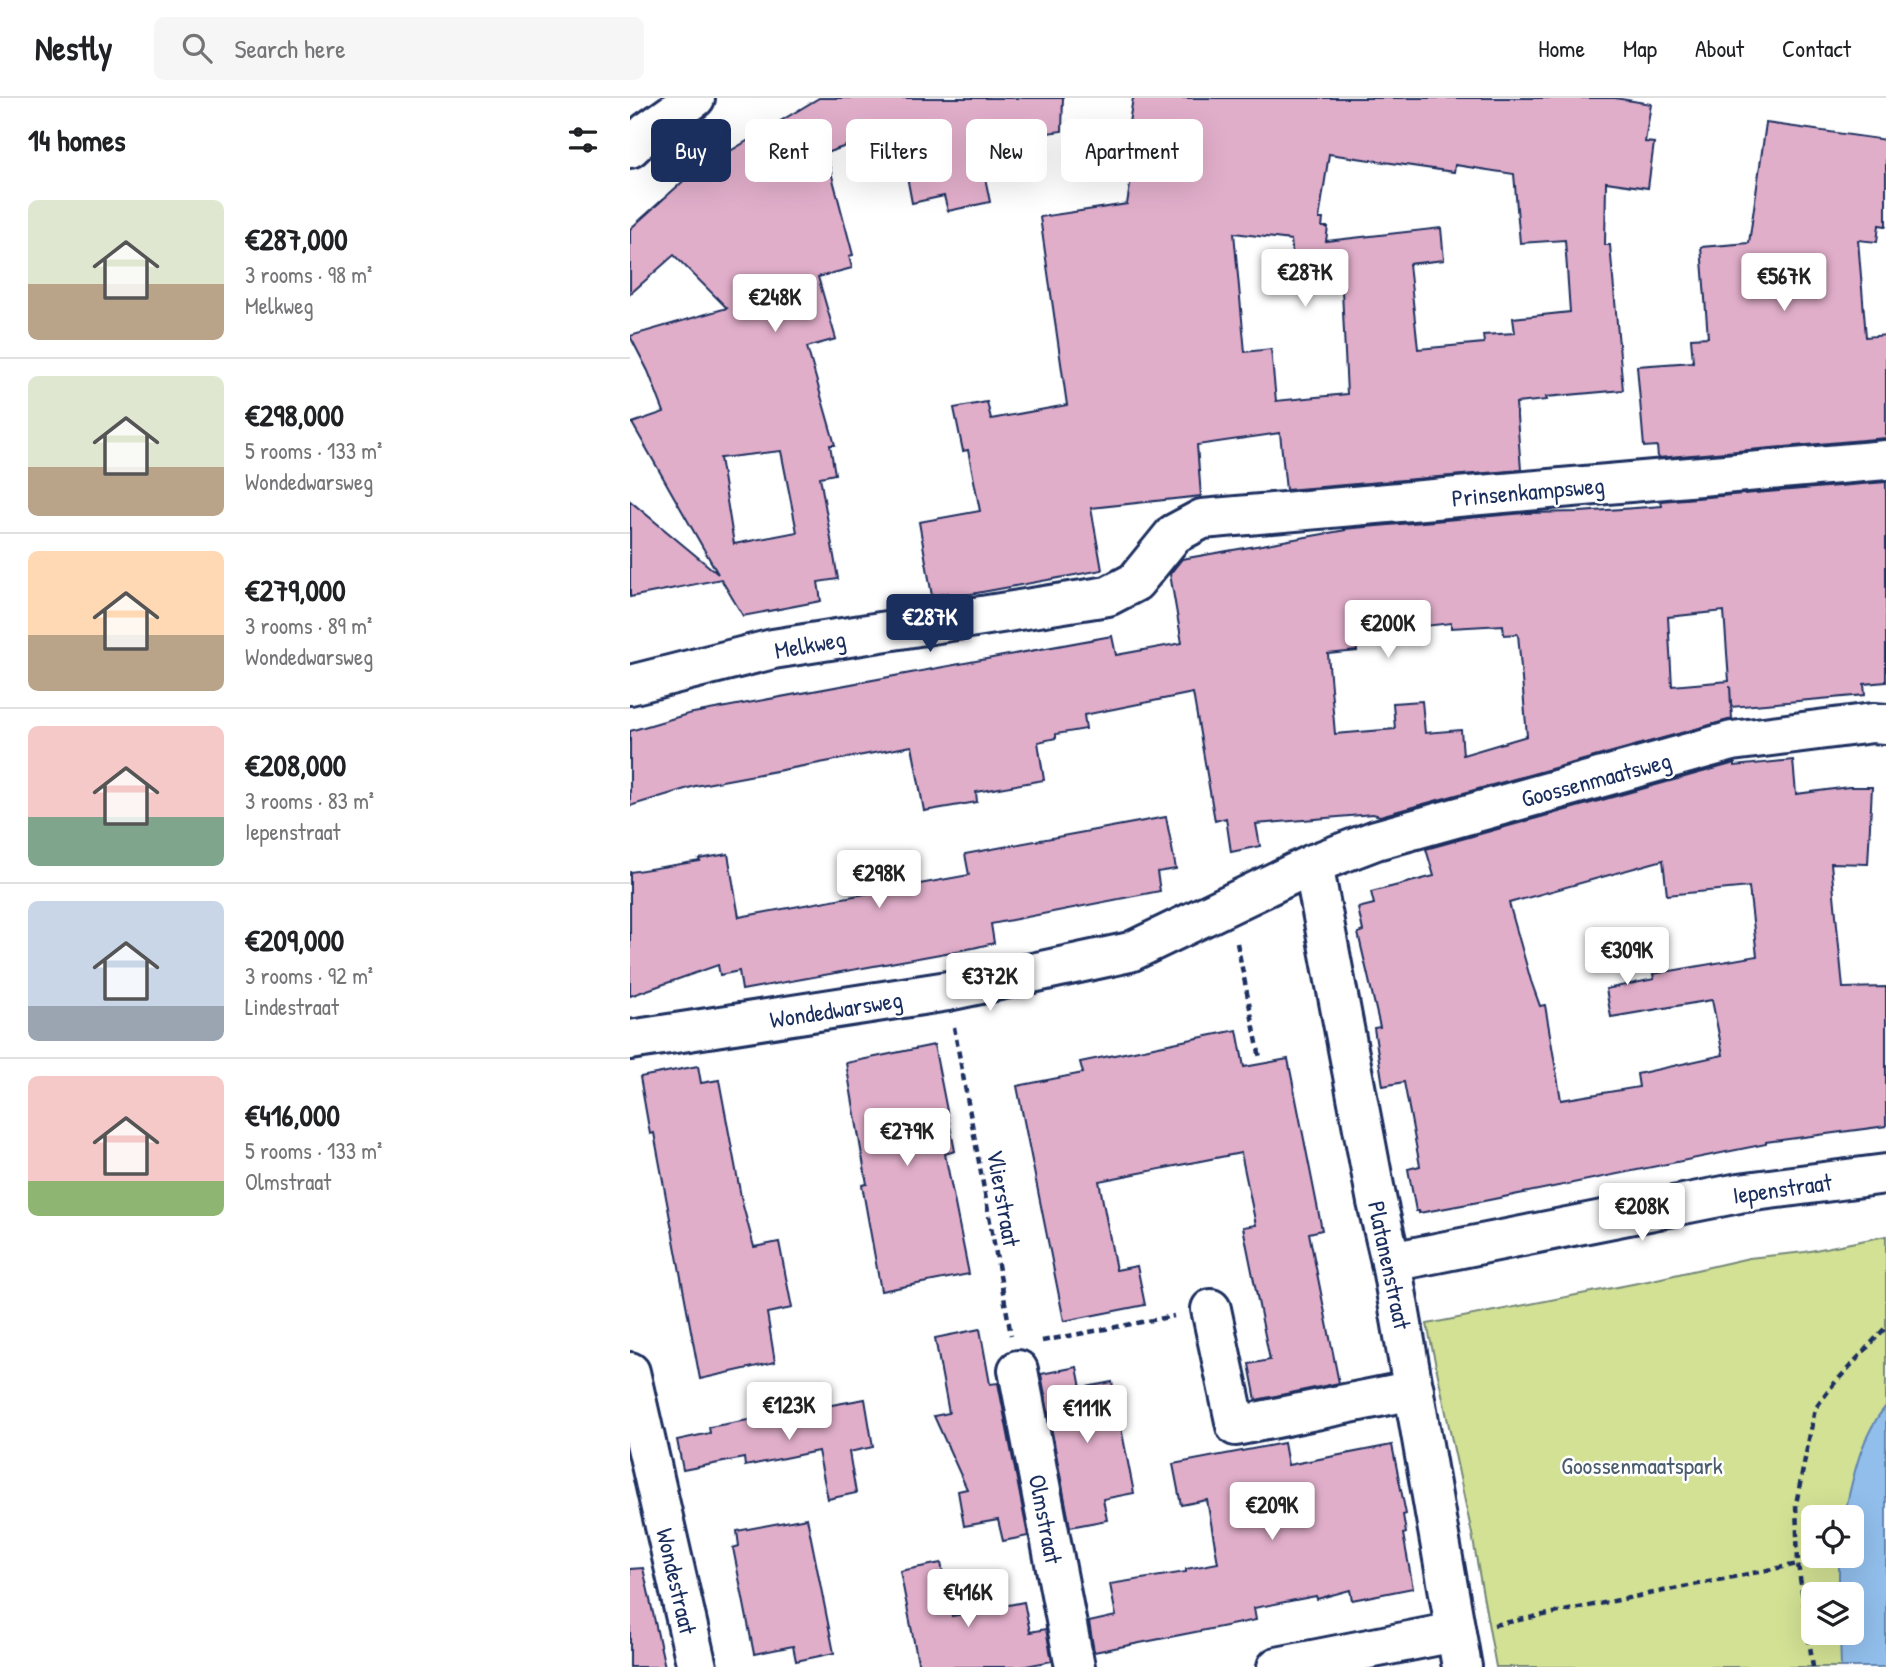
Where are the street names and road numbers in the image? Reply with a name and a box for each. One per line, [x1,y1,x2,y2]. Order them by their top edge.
street label: Prinsenkampsweg [1450,468,1606,514]
street label: Melkweg [772,622,848,666]
street label: Goossenmaatsweg [1518,744,1674,814]
street label: Wondedwarsweg [767,983,905,1035]
street label: Vlierstraat [980,1147,1028,1250]
street label: Iepenstraat [1730,1165,1834,1211]
street label: Platanenstraat [1361,1198,1419,1333]
street label: Olmstraat [1022,1472,1070,1567]
street label: Wondestraat [649,1525,705,1638]

